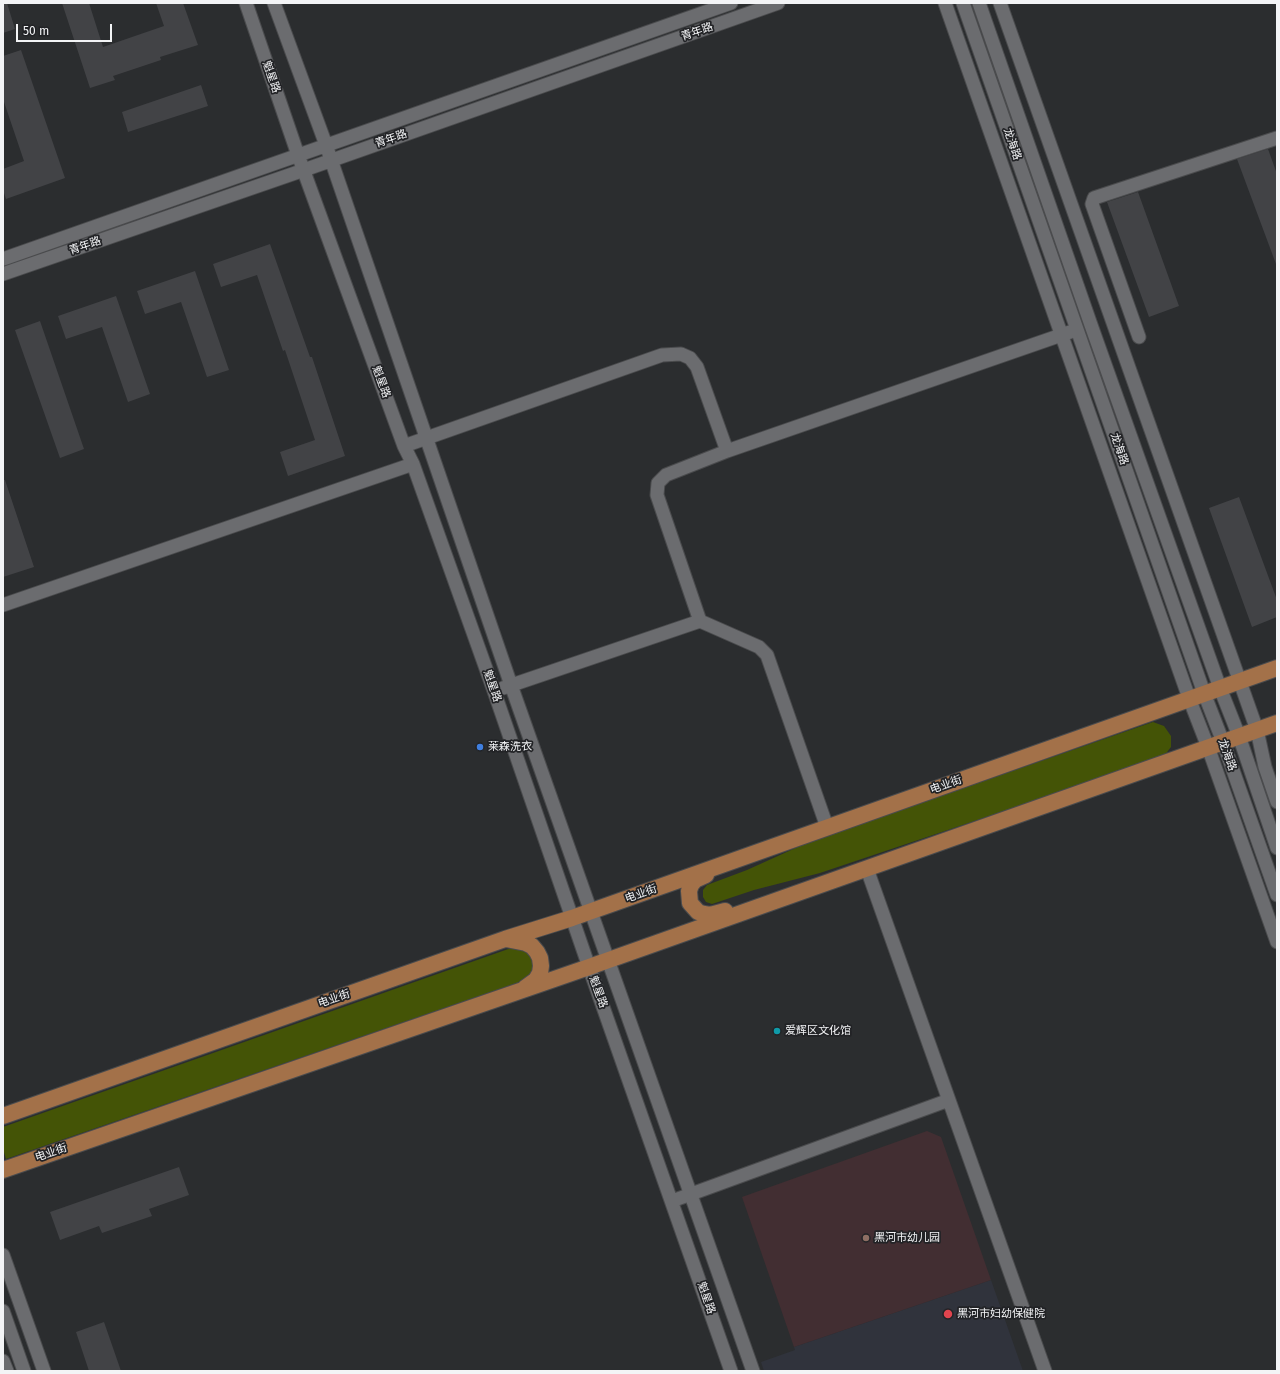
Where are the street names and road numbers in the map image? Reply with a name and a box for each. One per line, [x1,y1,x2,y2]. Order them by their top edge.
street label: 青年路 [679,20,715,44]
street label: 魁星路 [259,59,283,95]
street label: 龙海路 [1000,126,1024,162]
street label: 青年路 [373,127,409,151]
street label: 青年路 [67,234,103,258]
street label: 魁星路 [369,364,393,400]
street label: 龙海路 [1107,431,1131,467]
street label: 魁星路 [480,668,504,704]
street label: 龙海路 [1215,737,1239,773]
street label: 电业街 [928,773,964,797]
street label: 电业街 [623,882,659,906]
street label: 魁星路 [586,974,610,1010]
street label: 电业街 [316,987,352,1011]
street label: 电业街 [33,1141,69,1165]
street label: 魁星路 [694,1280,718,1316]

